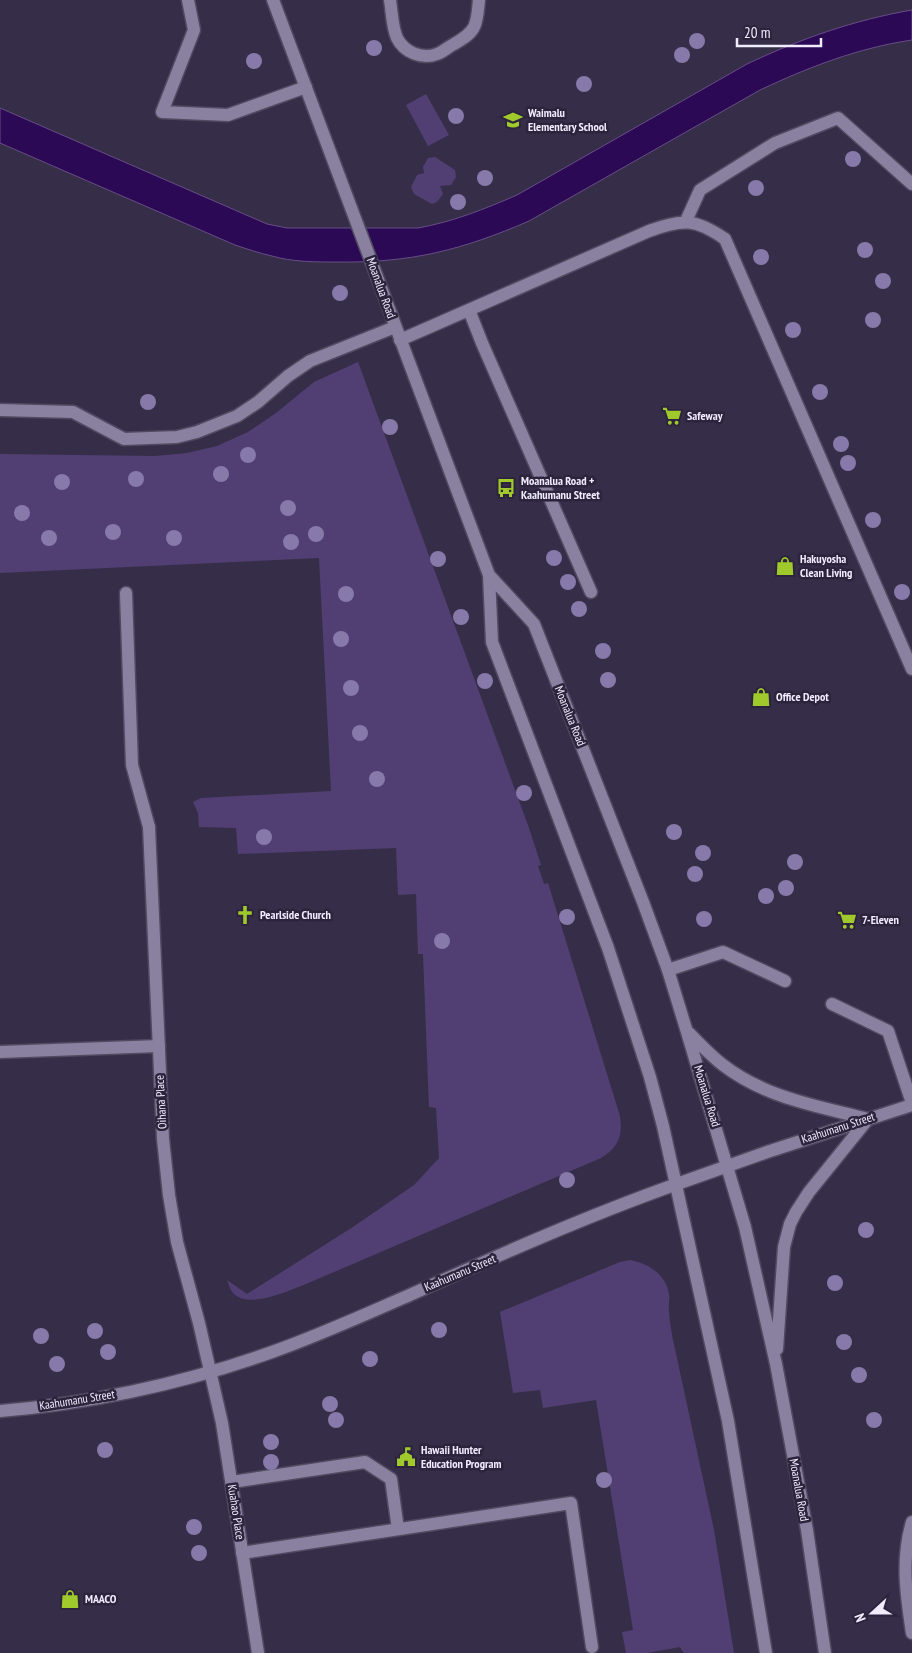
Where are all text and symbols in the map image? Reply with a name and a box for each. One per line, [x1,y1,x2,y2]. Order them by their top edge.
scale bar [737,15,821,47]
text: 20 m [744,23,770,42]
place label: Waimalu Elementary School [527,105,607,134]
school or university icon: Waimalu Elementary School [502,109,524,131]
street label: Moanalua Road [364,255,399,320]
supermarket icon: Safeway [661,405,683,427]
place label: Safeway [687,408,723,423]
place label: Moanalua Road + Kaahumanu Street [521,473,600,502]
bus stop icon: Moanalua Road + Kaahumanu Street [495,477,517,499]
place label: Hakuyosha Clean Living [800,551,852,580]
shop icon: Hakuyosha Clean Living [774,555,796,577]
street label: Moanalua Road [552,684,589,748]
shop icon: Office Depot [750,686,772,708]
place label: Office Depot [776,689,829,704]
church icon: Pearlside Church [234,904,256,926]
place label: Pearlside Church [260,907,331,922]
supermarket icon: 7-Eleven [836,909,858,931]
place label: 7-Eleven [862,912,899,927]
street label: Moanalua Road [691,1063,724,1128]
street label: Oihana Place [152,1075,169,1129]
street label: Kaahumanu Street [799,1108,877,1146]
street label: Kaahumanu Street [422,1250,498,1294]
street label: Kaahumanu Street [38,1386,116,1413]
place label: Hawaii Hunter Education Program [421,1442,501,1471]
public building icon: Hawaii Hunter Education Program [395,1446,417,1468]
street label: Moanalua Road [787,1457,812,1522]
street label: Kuahao Place [225,1483,248,1541]
shop icon: MAACO [59,1588,81,1610]
north arrow [847,1588,897,1638]
place label: MAACO [85,1591,117,1606]
text: N [850,1611,870,1624]

